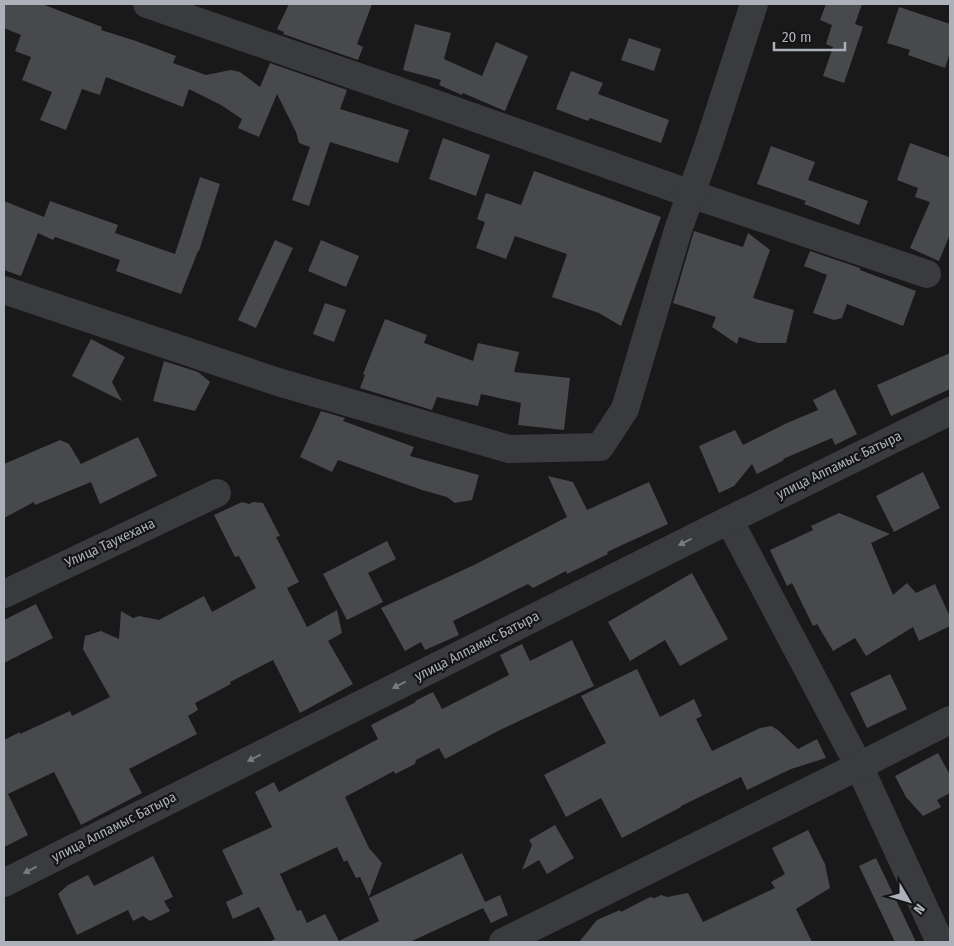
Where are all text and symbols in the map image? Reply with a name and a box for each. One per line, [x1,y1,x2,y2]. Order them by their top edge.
scale bar [774,20,845,52]
text: 20 m [782,28,812,46]
street label: улица Алпамыс Батыра [774,427,905,503]
street label: Улица Таукехана [61,515,158,572]
one-way arrow [678,538,692,546]
street label: улица Алпамыс Батыра [412,607,542,685]
one-way arrow [392,681,406,689]
one-way arrow [246,754,261,762]
street label: улица Алпамыс Батыра [49,788,179,866]
one-way arrow [23,866,37,874]
north arrow [884,876,934,926]
text: N [910,900,928,917]

